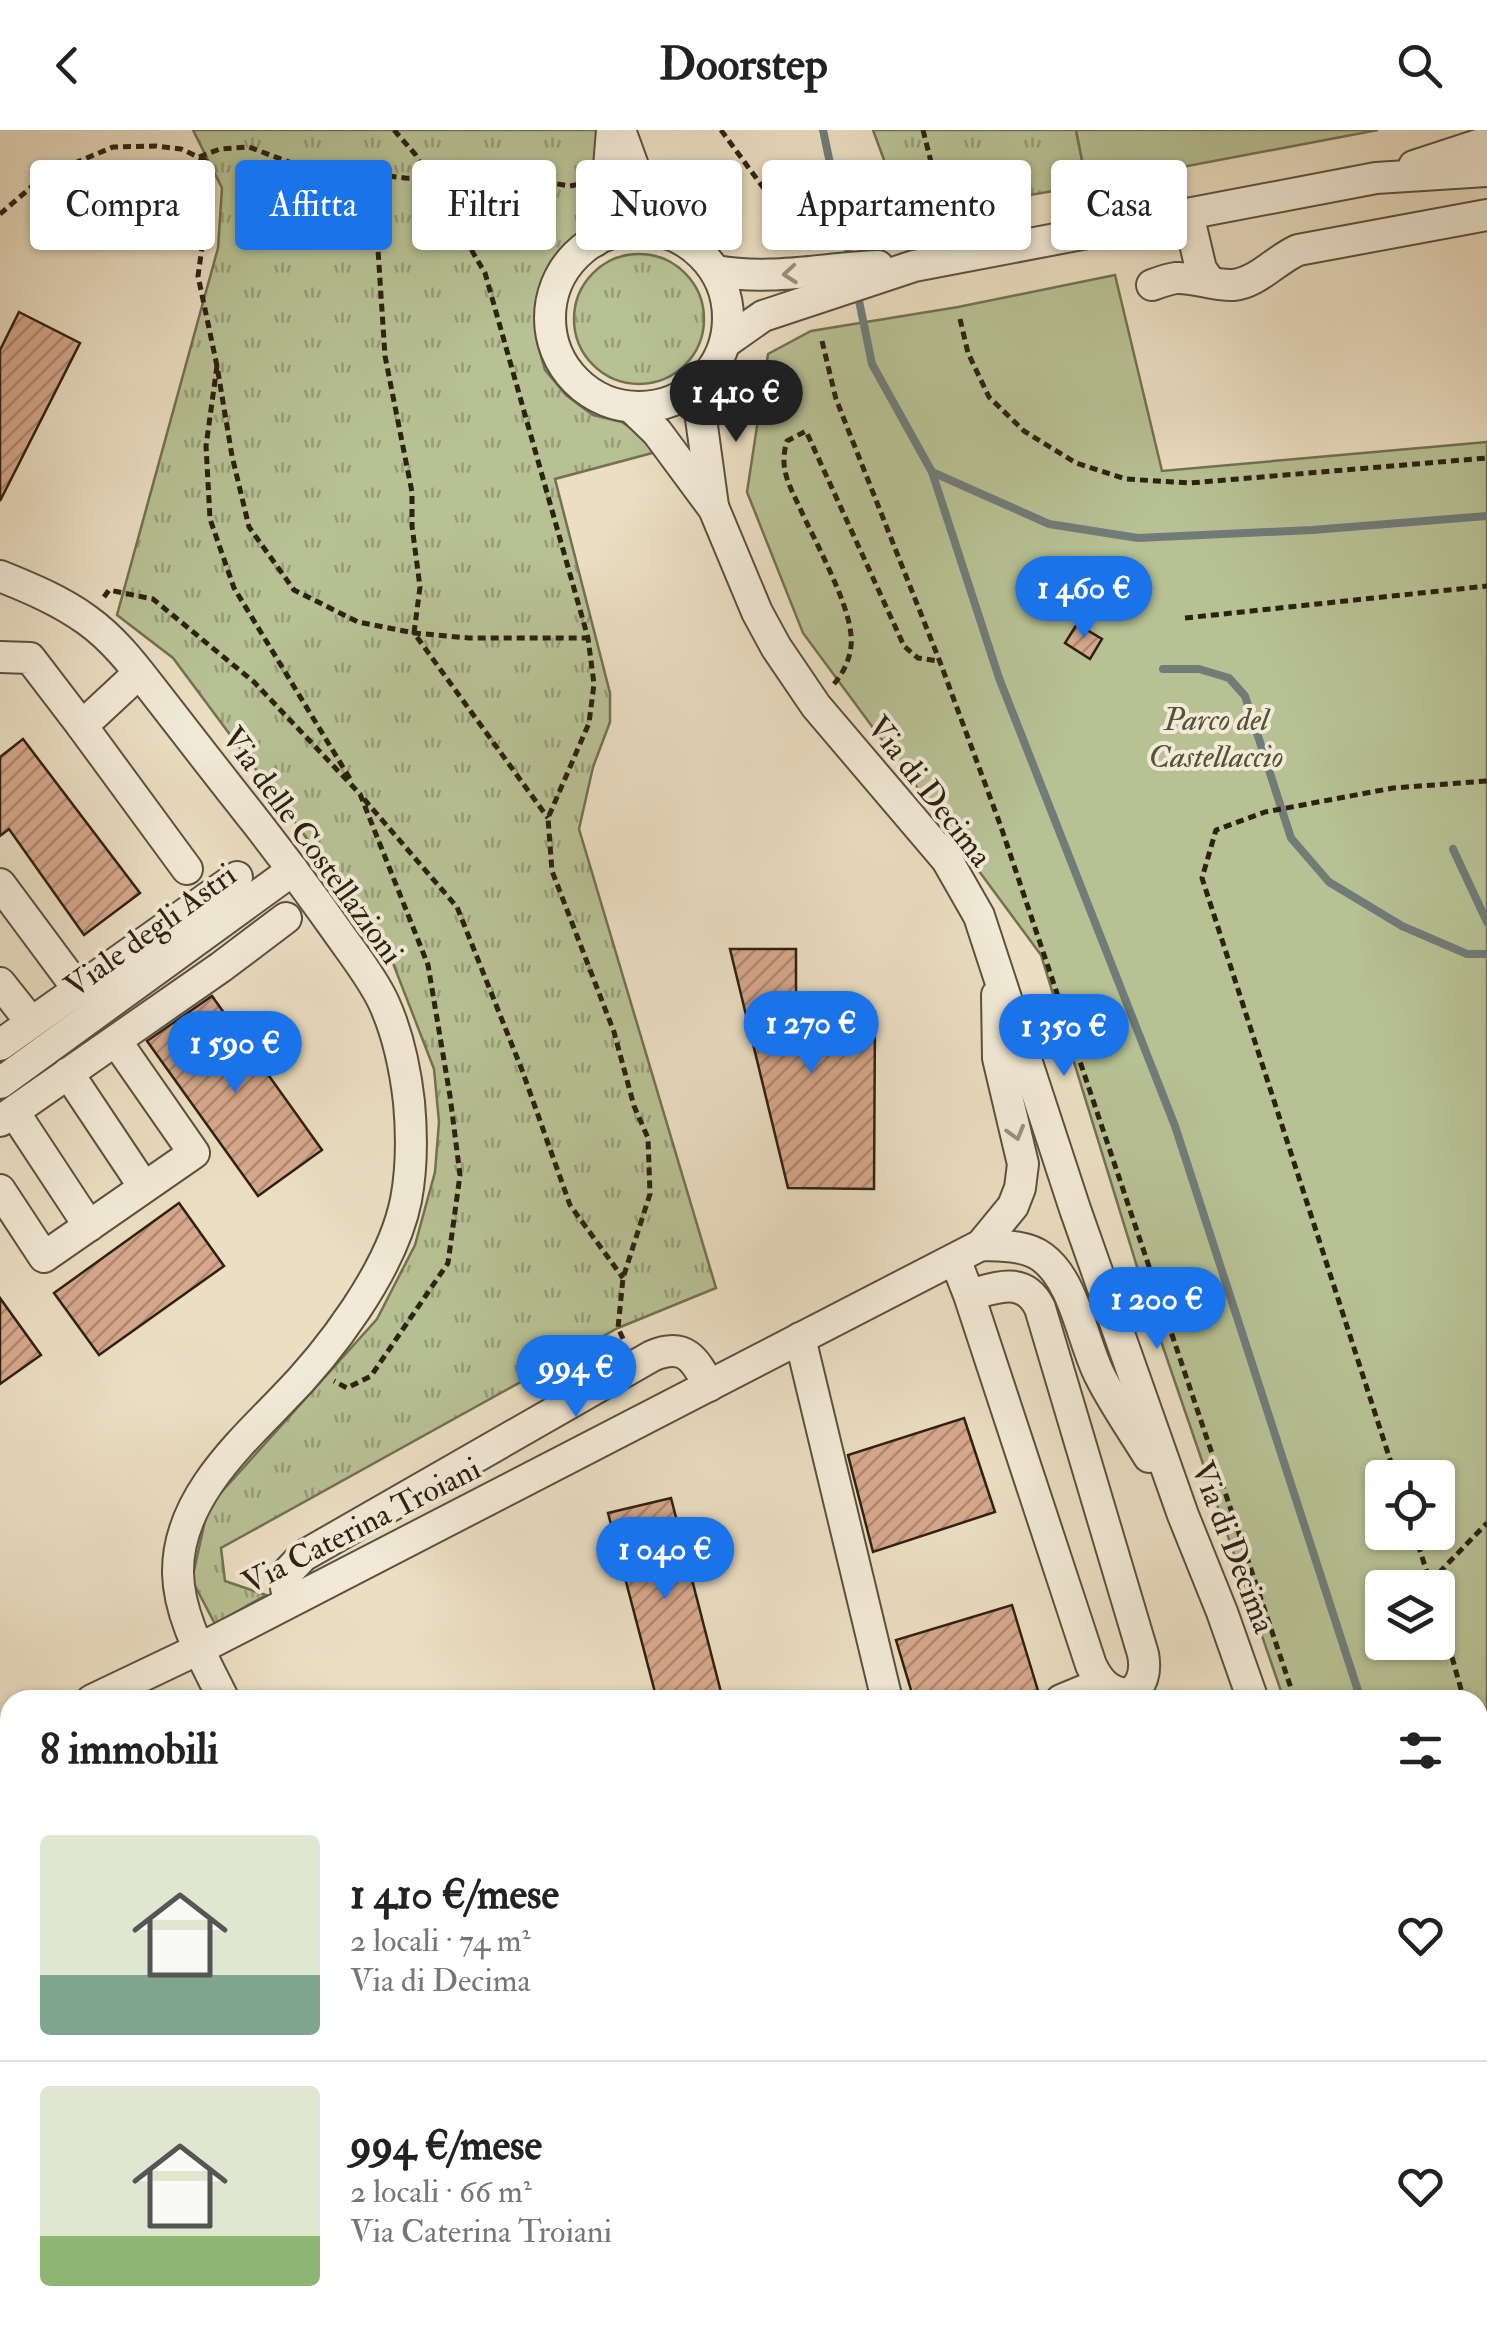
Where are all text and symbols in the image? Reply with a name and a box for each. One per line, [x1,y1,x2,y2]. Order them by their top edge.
text: Doorstep [659,37,828,93]
icon: back [40,38,95,93]
icon: search [1392,38,1447,93]
chip: Compra [30,160,215,250]
chip: Affitta [235,160,392,250]
chip: Filtri [412,160,556,250]
chip: Nuovo [576,160,742,250]
chip: Appartamento [762,160,1031,250]
chip: Casa [1051,160,1187,250]
one-way arrow [782,263,798,285]
pin: 1 410 € [644,360,828,445]
text: 1 410 € [692,372,780,412]
pin: 1 460 € [992,556,1176,641]
text: 1 460 € [1037,568,1131,608]
park label: Parco del Castellaccio [1149,700,1283,777]
street label: Via di Decima [858,708,1001,876]
street label: Via delle Costellazioni [213,719,412,972]
street label: Viale degli Astri [57,855,244,1007]
pin: 1 270 € [719,991,903,1076]
pin: 1 350 € [972,994,1156,1079]
text: 1 270 € [766,1003,856,1043]
text: 1 350 € [1021,1006,1107,1046]
pin: 1 590 € [143,1011,327,1096]
text: 1 590 € [190,1023,280,1063]
one-way arrow [1004,1124,1025,1141]
pin: 1 200 € [1065,1267,1249,1352]
text: 1 200 € [1111,1279,1203,1319]
pin: 994 € [506,1335,646,1420]
text: 994 € [538,1347,614,1387]
street label: Via Caterina Troiani [236,1449,487,1603]
street label: Via di Decima [1182,1456,1284,1640]
map controls [1365,1460,1455,1660]
button: locate [1365,1460,1455,1550]
pin: 1 040 € [573,1517,757,1602]
text: 1 040 € [618,1529,712,1569]
button: layers [1365,1570,1455,1660]
icon: filters [1393,1723,1448,1778]
text: 8 immobili [40,1724,219,1776]
text: 1 410 €/mese [350,1869,559,1921]
icon: home [120,1875,240,1995]
icon: heart [1393,1908,1448,1963]
text: 2 locali · 74 m² [350,1921,531,1961]
text: Via di Decima [350,1961,531,2001]
text: 994 €/mese [350,2120,542,2172]
icon: home [120,2126,240,2246]
icon: heart [1393,2159,1448,2214]
text: 2 locali · 66 m² [350,2172,532,2212]
text: Via Caterina Troiani [350,2212,612,2252]

